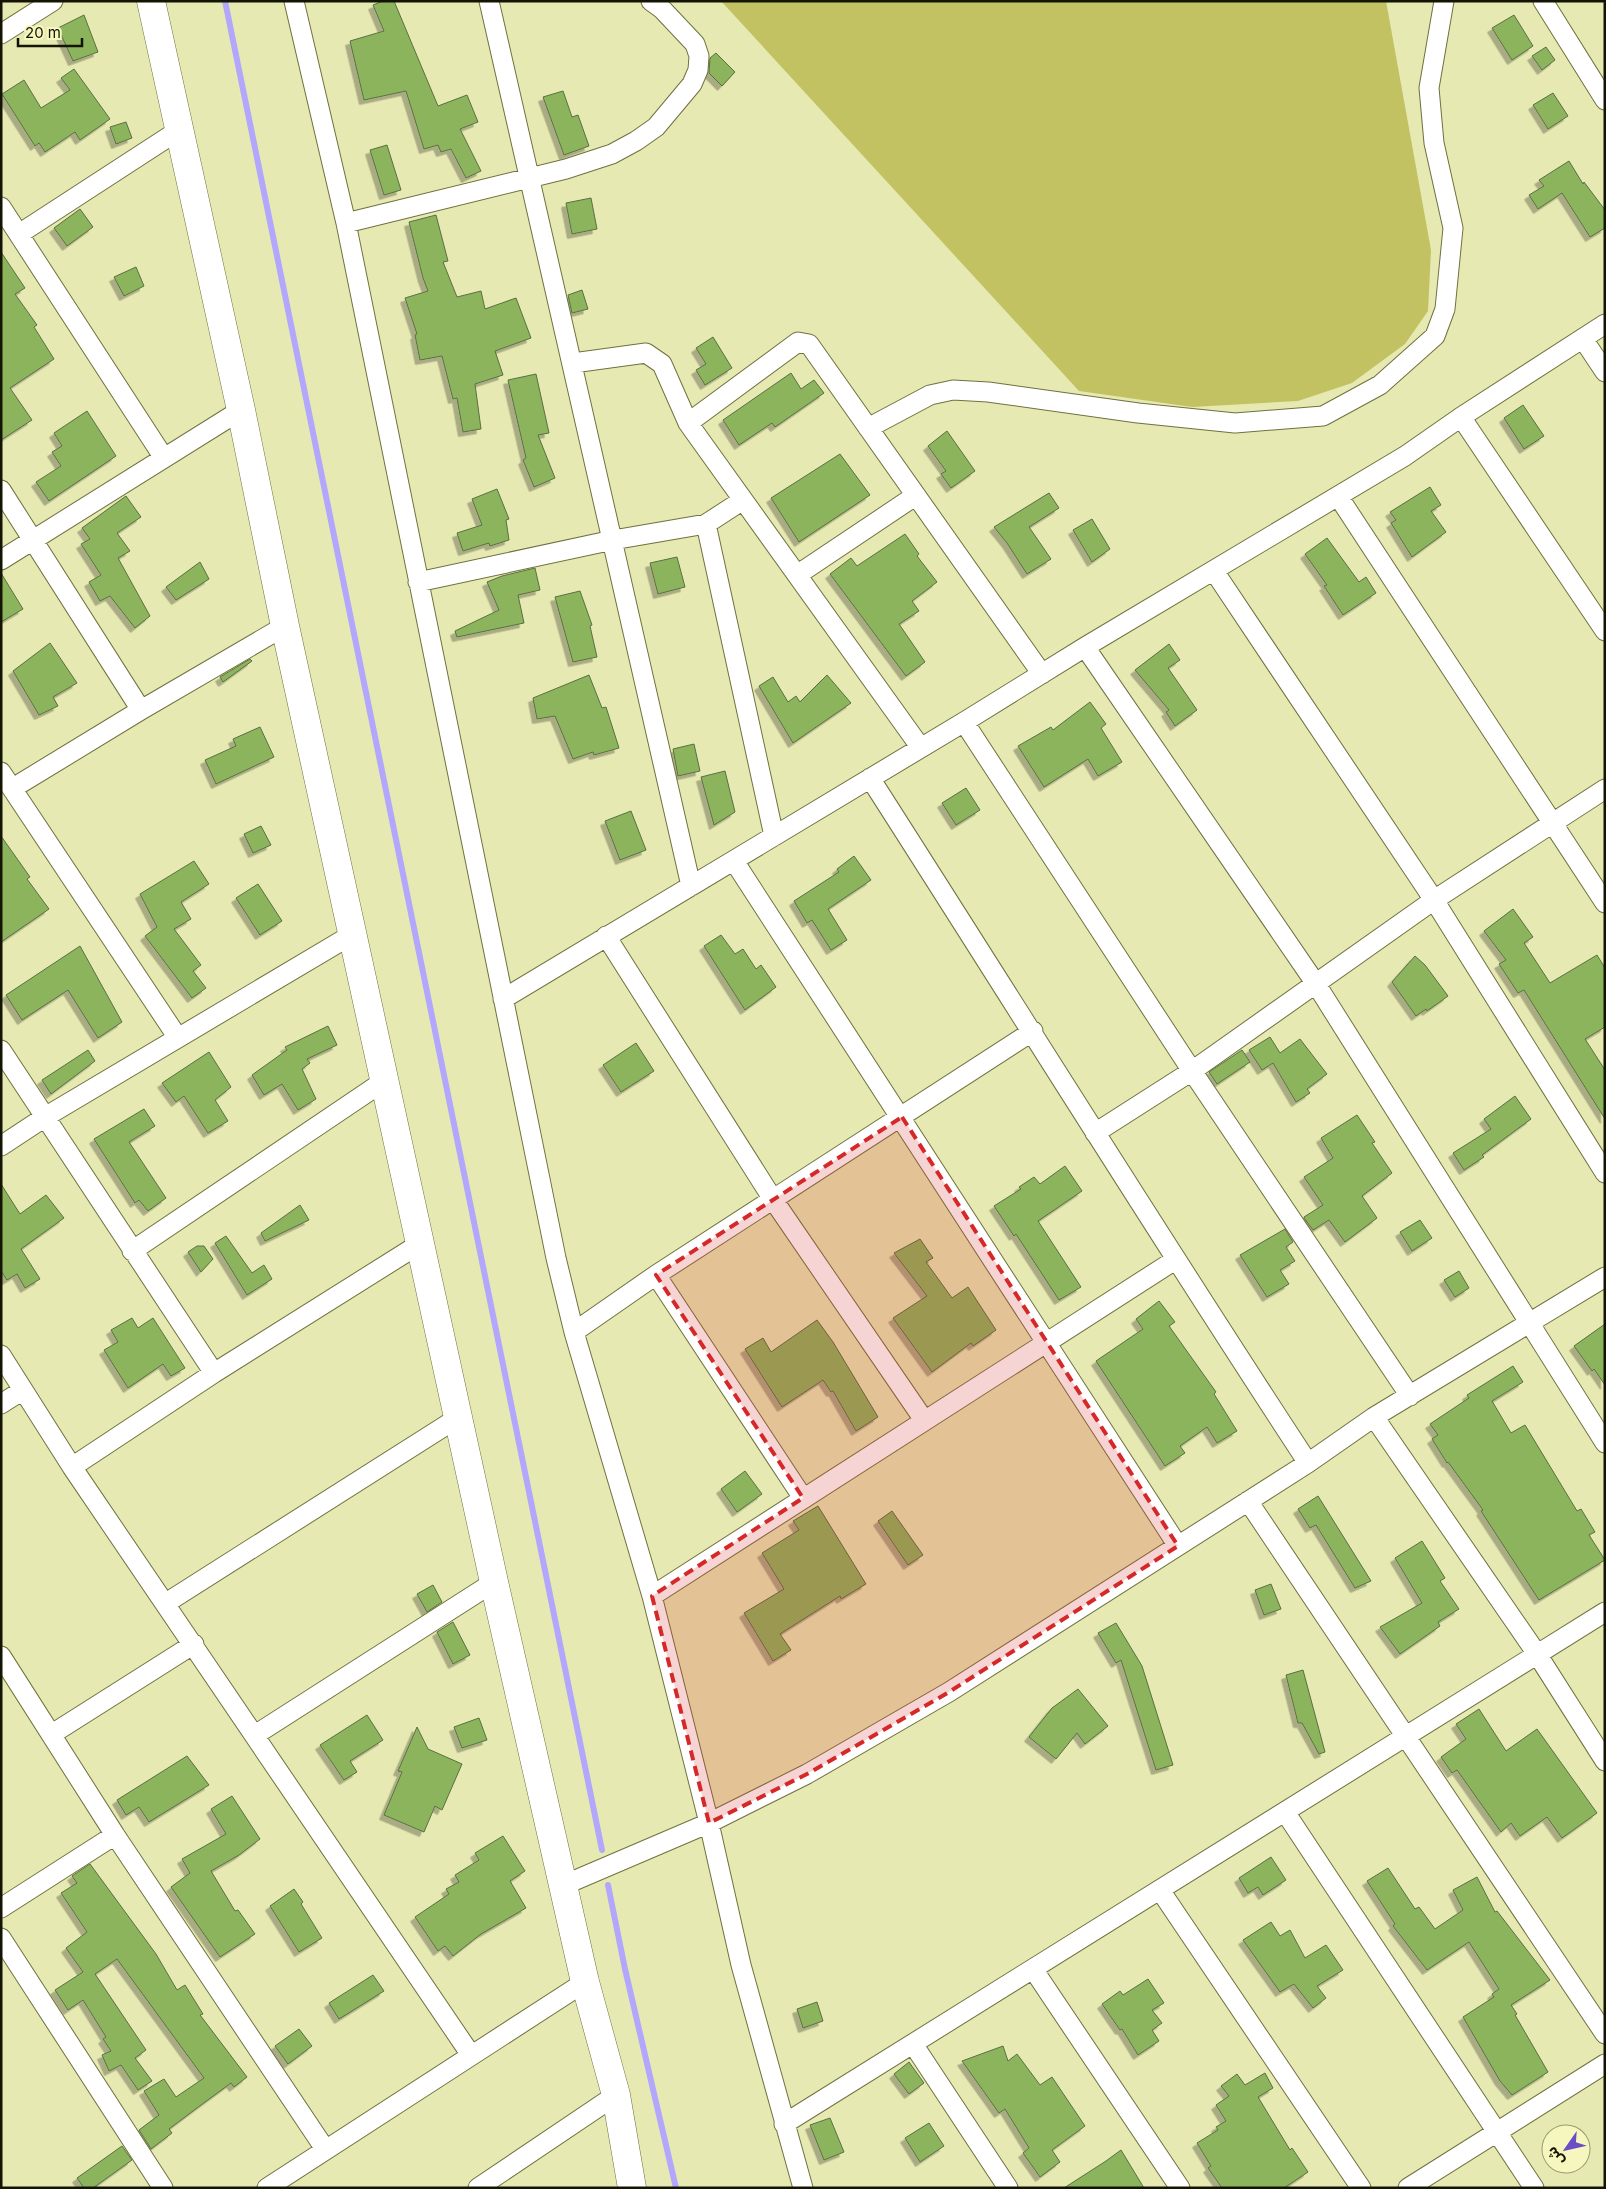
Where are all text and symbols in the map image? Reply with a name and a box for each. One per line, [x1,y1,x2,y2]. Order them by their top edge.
scale bar [18,15,81,47]
text: 20 m [25,23,61,42]
north arrow [1541,2124,1591,2174]
text: ش [1542,2144,1567,2169]

